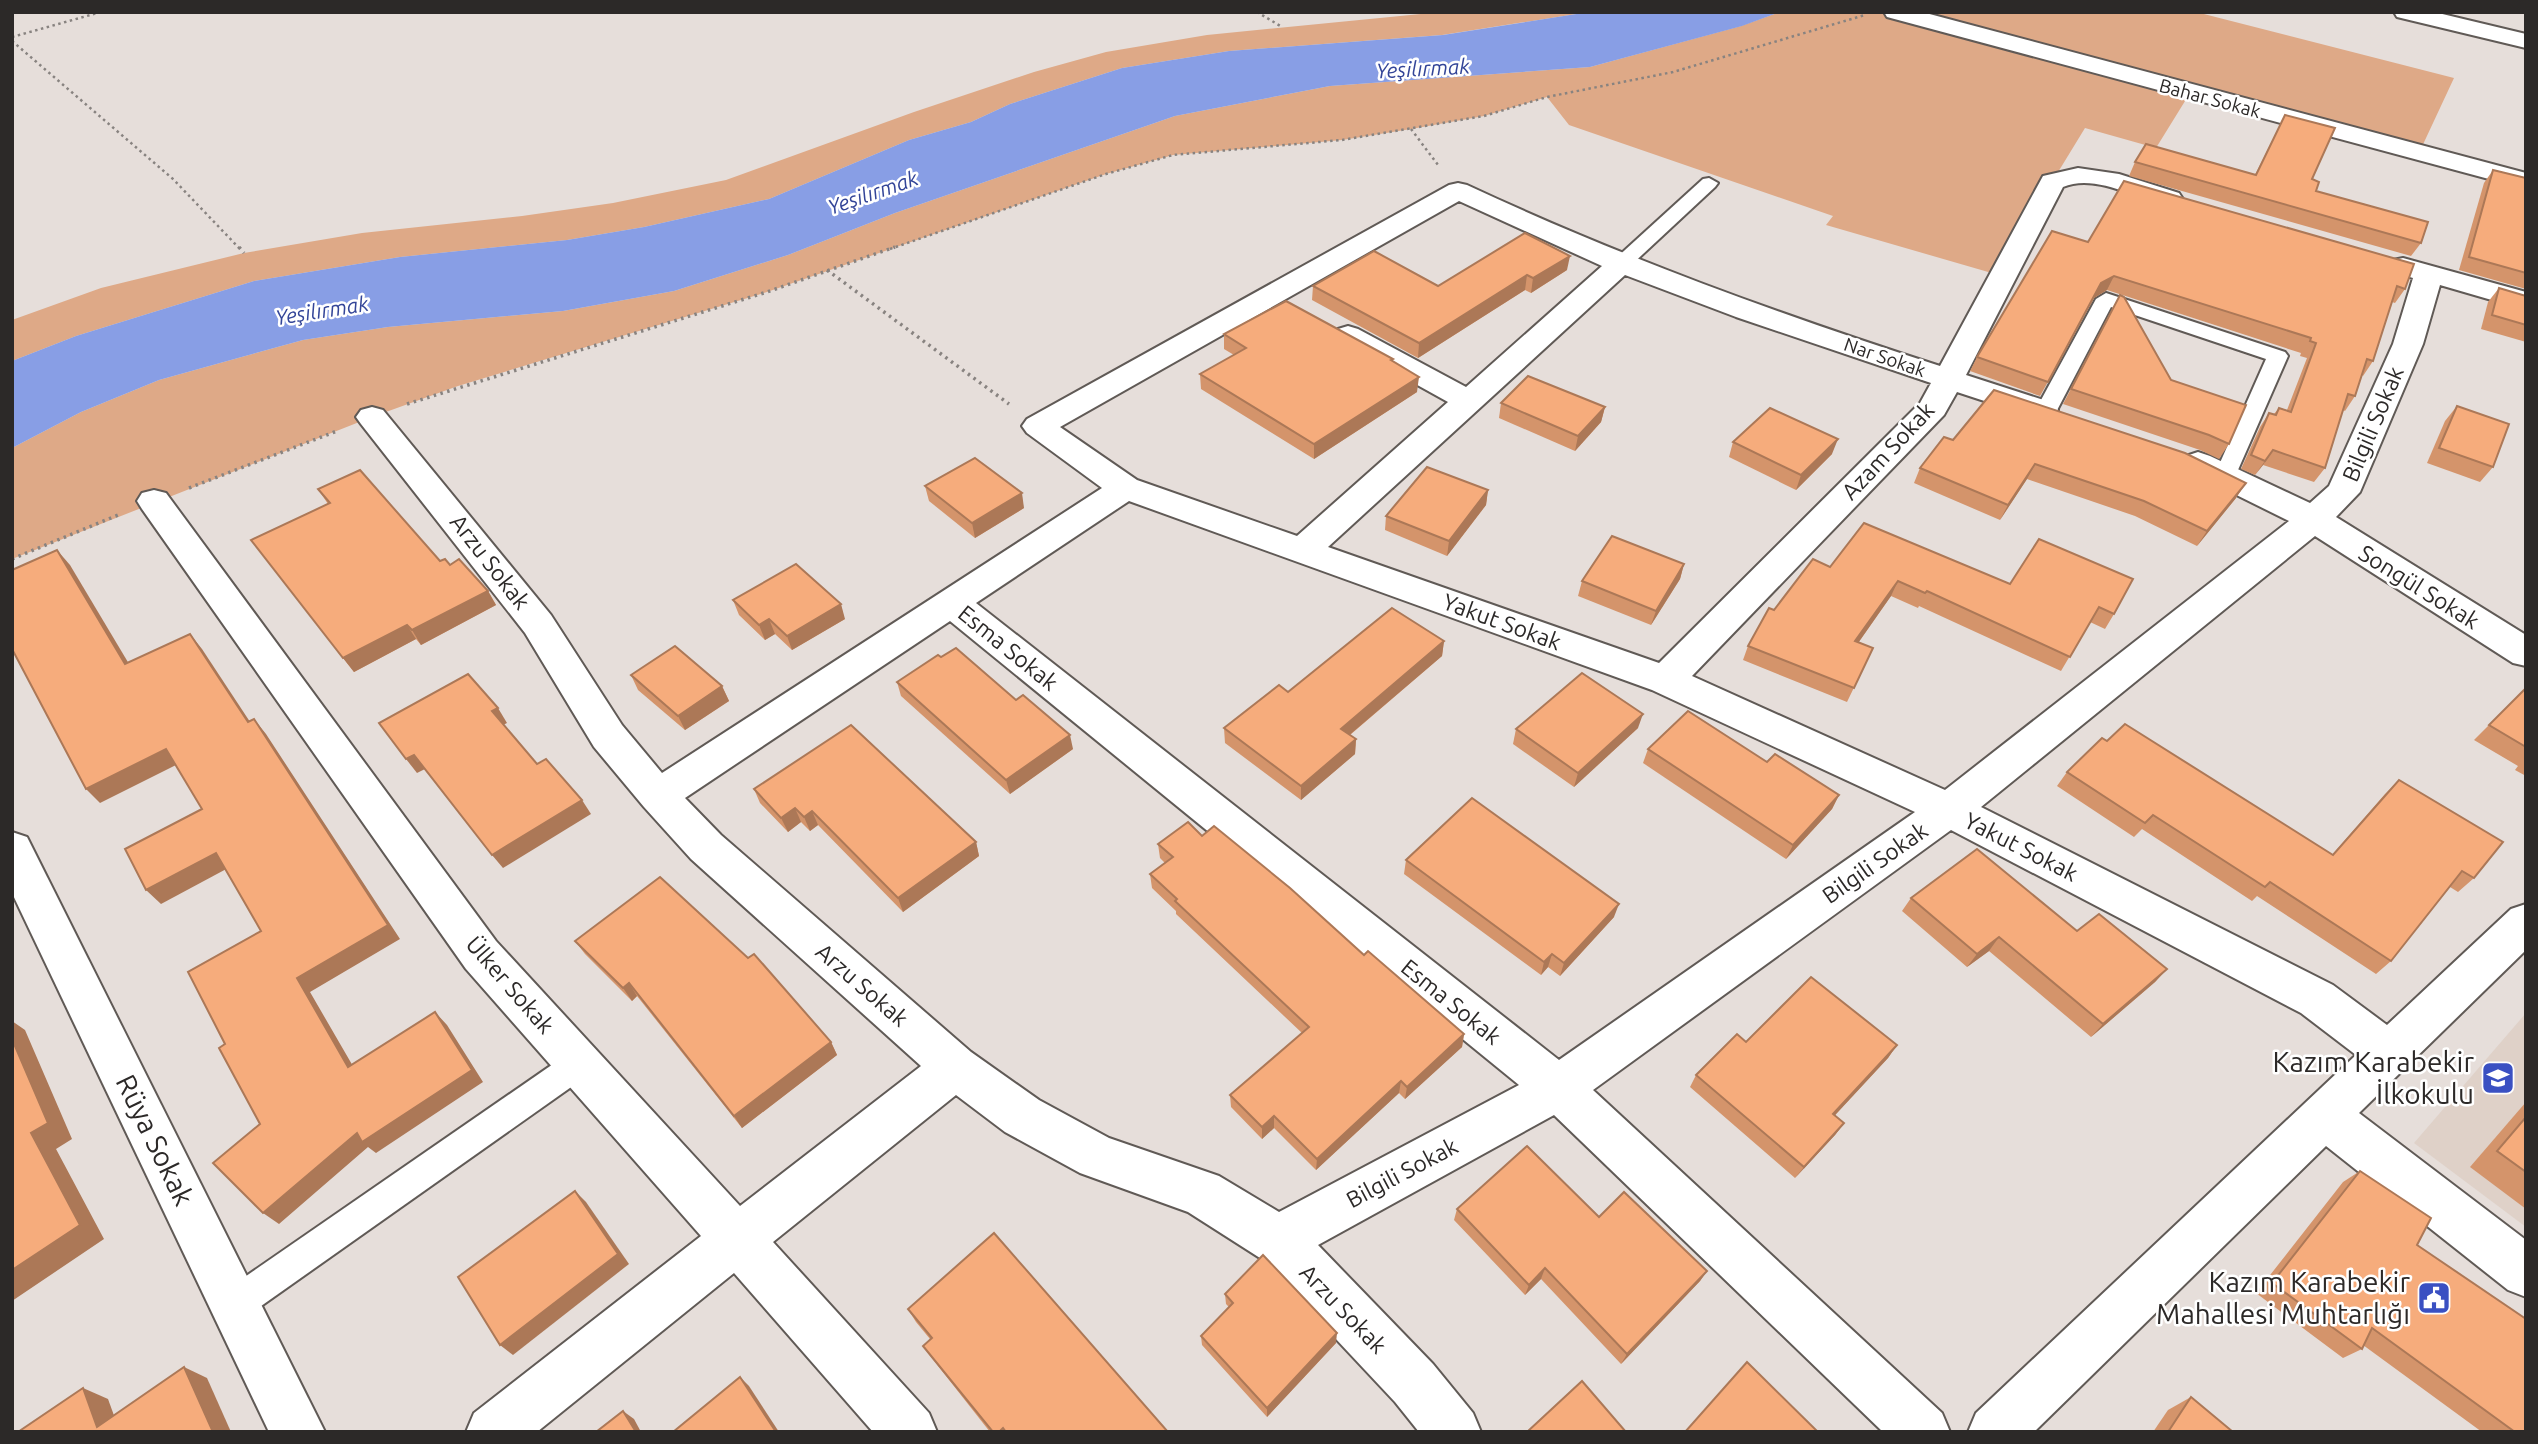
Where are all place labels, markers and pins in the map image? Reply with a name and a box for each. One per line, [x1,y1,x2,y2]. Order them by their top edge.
place label: Kazım Karabekir İlkokulu [2273,1046,2474,1109]
school or university icon: Kazım Karabekir İlkokulu [2479,1059,2517,1097]
place label: Kazım Karabekir Mahallesi Muhtarlığı [2156,1266,2410,1329]
public building icon: Kazım Karabekir Mahallesi Muhtarlığı [2415,1279,2453,1317]

